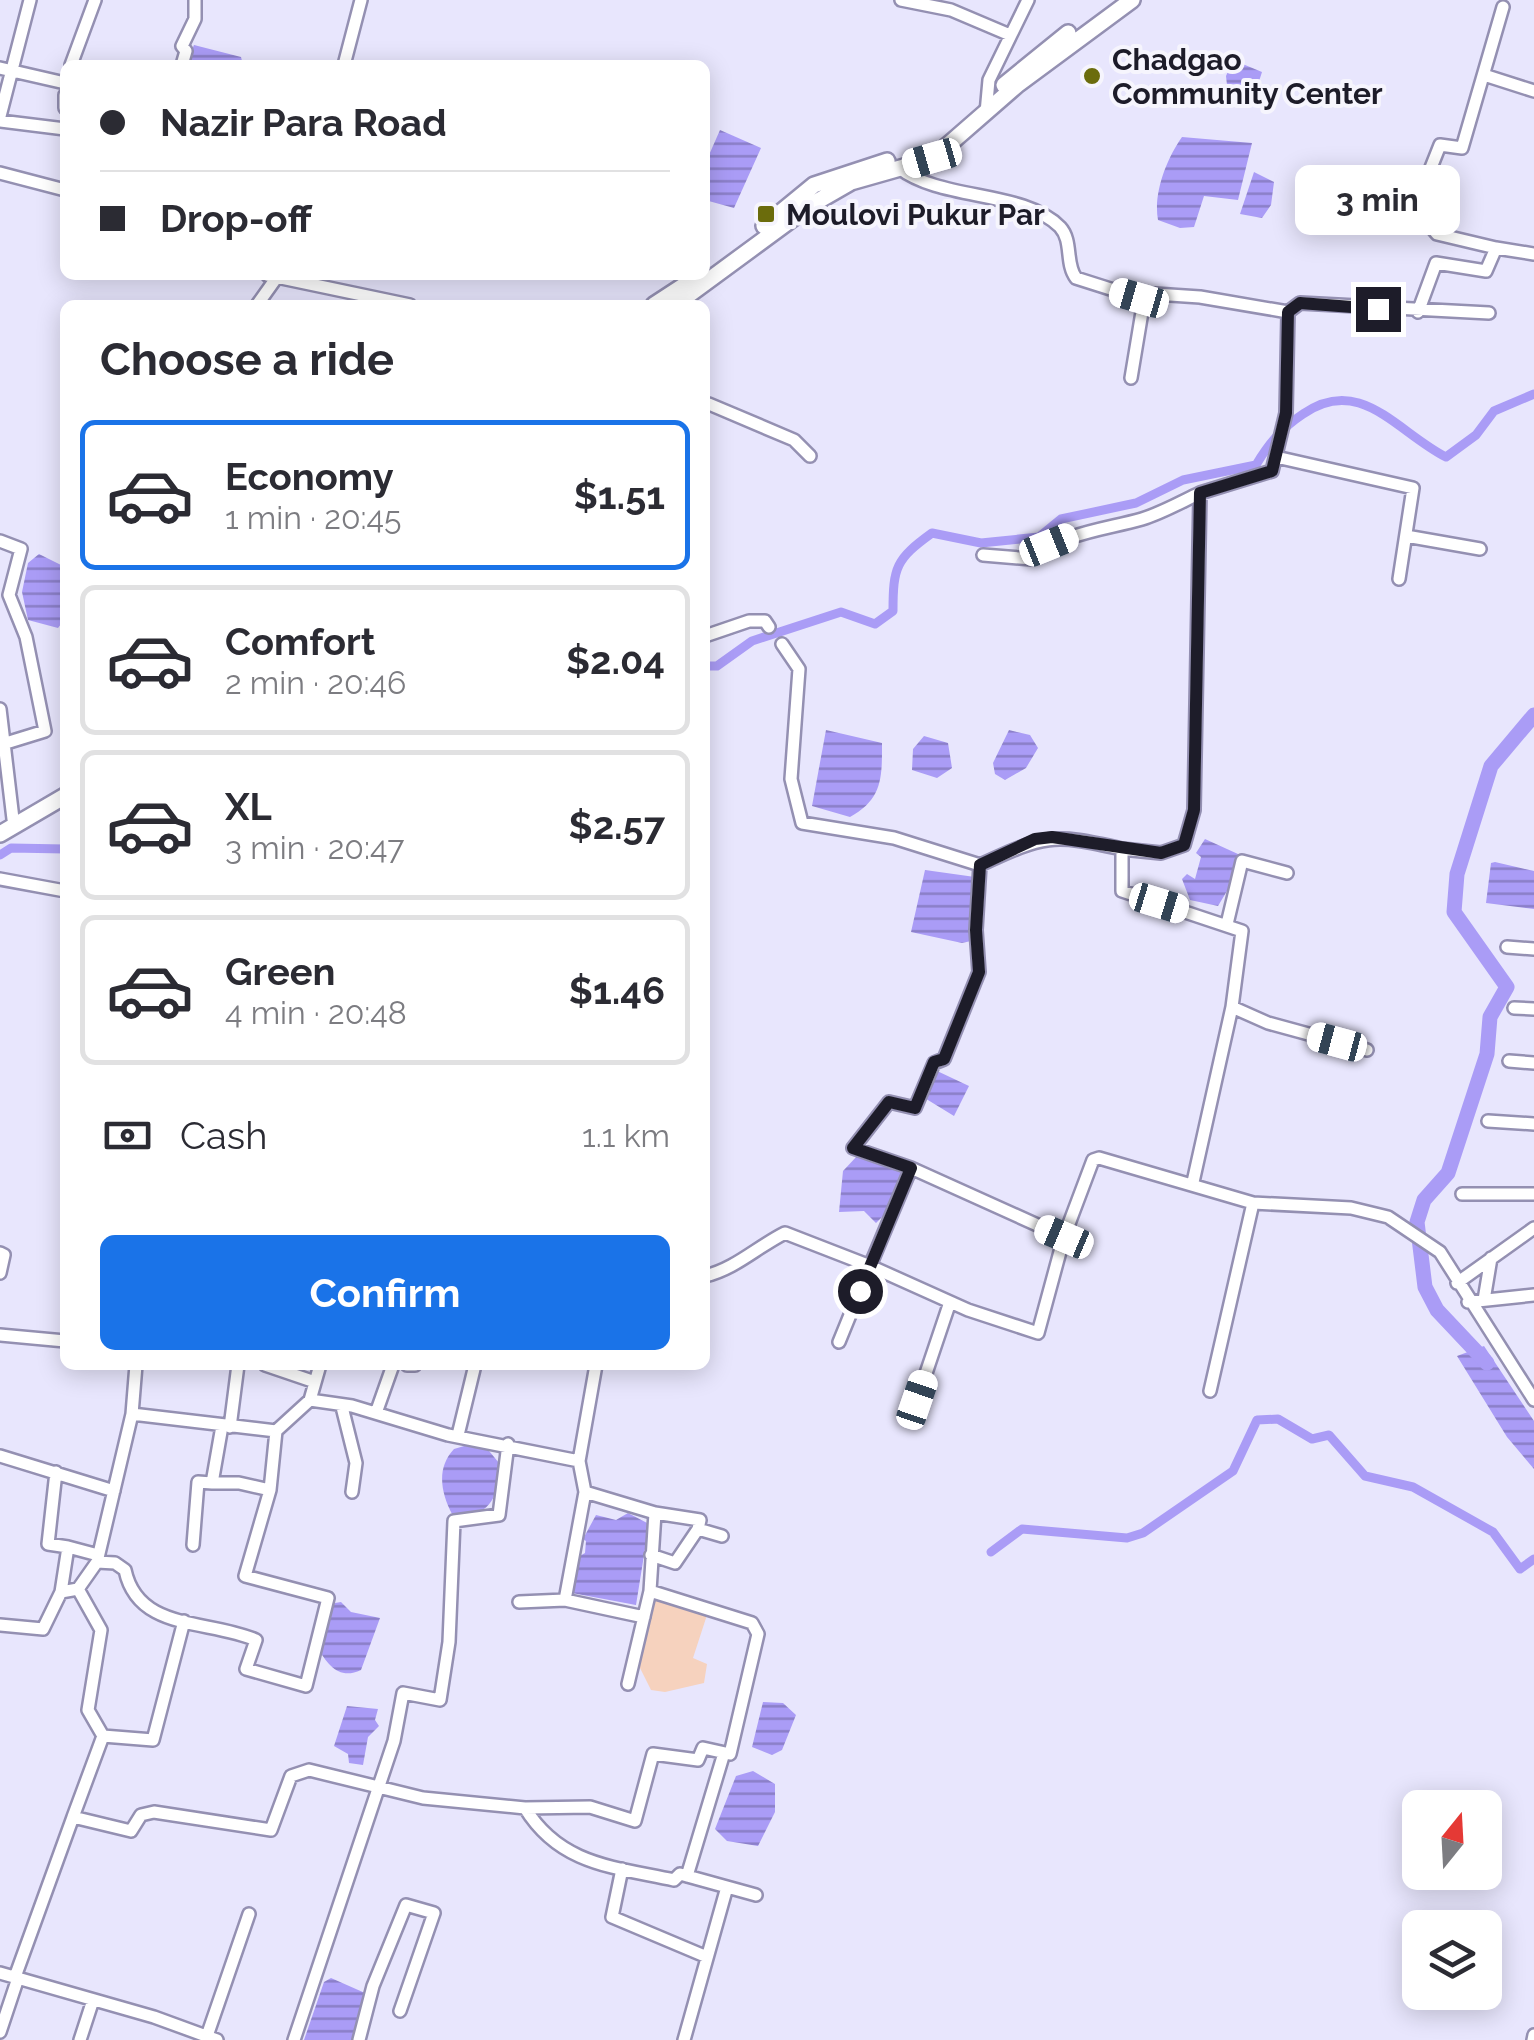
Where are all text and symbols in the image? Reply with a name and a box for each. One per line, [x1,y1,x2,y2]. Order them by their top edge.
place label: Chadgao Community Center [1112,42,1383,111]
marker: Chadgao Community Center [1081,65,1103,87]
text: Nazir Para Road [160,100,447,145]
car [899,135,965,181]
callout: 3 min [1296,164,1460,234]
text: 3 min [1336,181,1419,218]
text: Drop-off [160,196,312,241]
place label: Moulovi Pukur Par [786,197,1045,232]
marker: Moulovi Pukur Par [755,203,777,225]
car [1106,275,1172,321]
route end [1356,287,1401,332]
text: Choose a ride [100,333,394,386]
icon: car [105,450,195,540]
text: Economy [225,454,394,499]
text: $1.51 [574,473,665,518]
text: 1 min · 20:45 [225,499,401,536]
car [1016,520,1082,570]
icon: car [105,615,195,705]
text: Comfort [225,619,375,664]
text: $2.04 [566,638,665,683]
text: 2 min · 20:46 [225,664,406,701]
icon: car [105,780,195,870]
text: XL [225,784,272,829]
text: $2.57 [569,803,665,848]
text: 3 min · 20:47 [225,829,404,866]
car [1126,880,1192,926]
icon: car [105,945,195,1035]
text: Green [225,949,335,994]
text: $1.46 [569,968,665,1013]
text: 4 min · 20:48 [225,994,407,1031]
car [1304,1020,1370,1064]
icon: cash [100,1108,155,1163]
text: Cash [180,1113,267,1158]
text: 1.1 km [582,1117,670,1154]
car [1031,1211,1097,1263]
button: Confirm [100,1235,670,1350]
route start [838,1269,883,1314]
car [893,1367,941,1433]
north arrow [1402,1790,1502,1890]
map controls [1402,1790,1502,2010]
button: layers [1402,1910,1502,2010]

